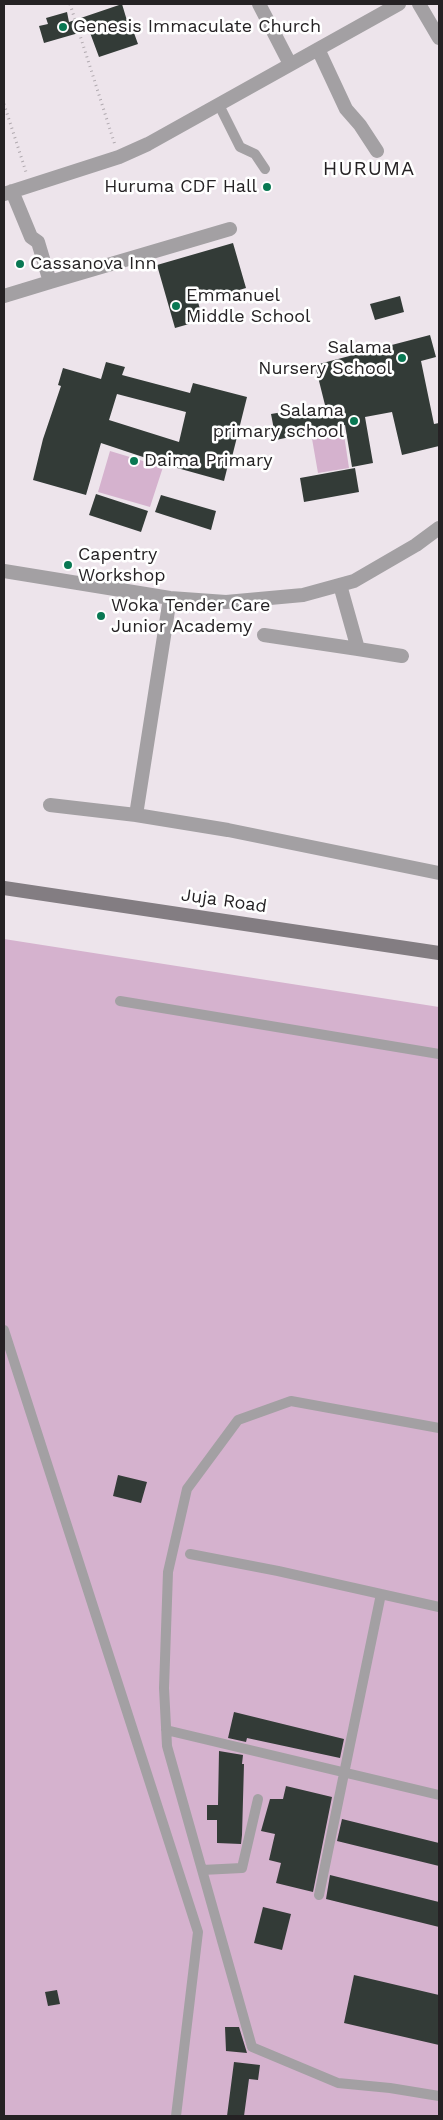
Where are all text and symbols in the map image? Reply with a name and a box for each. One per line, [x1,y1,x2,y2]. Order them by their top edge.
place label: Genesis Immaculate Church [73,16,321,38]
marker: Genesis Immaculate Church [57,21,69,33]
district label: HURUMA [322,157,416,181]
place label: Huruma CDF Hall [104,176,257,198]
marker: Huruma CDF Hall [261,181,273,193]
place label: Cassanova Inn [30,253,157,275]
marker: Cassanova Inn [14,258,26,270]
place label: Emmanuel Middle School [186,285,311,328]
marker: Emmanuel Middle School [170,300,182,312]
place label: Salama Nursery School [258,337,392,379]
marker: Salama Nursery School [396,352,408,364]
place label: Salama primary school [213,400,344,442]
marker: Salama primary school [348,415,360,427]
place label: Daima Primary [144,450,273,472]
marker: Daima Primary [128,455,140,467]
place label: Capentry Workshop [78,544,166,586]
marker: Capentry Workshop [62,559,74,571]
place label: Woka Tender Care Junior Academy [111,595,270,638]
marker: Woka Tender Care Junior Academy [95,610,107,622]
street label: Juja Road [180,884,268,918]

